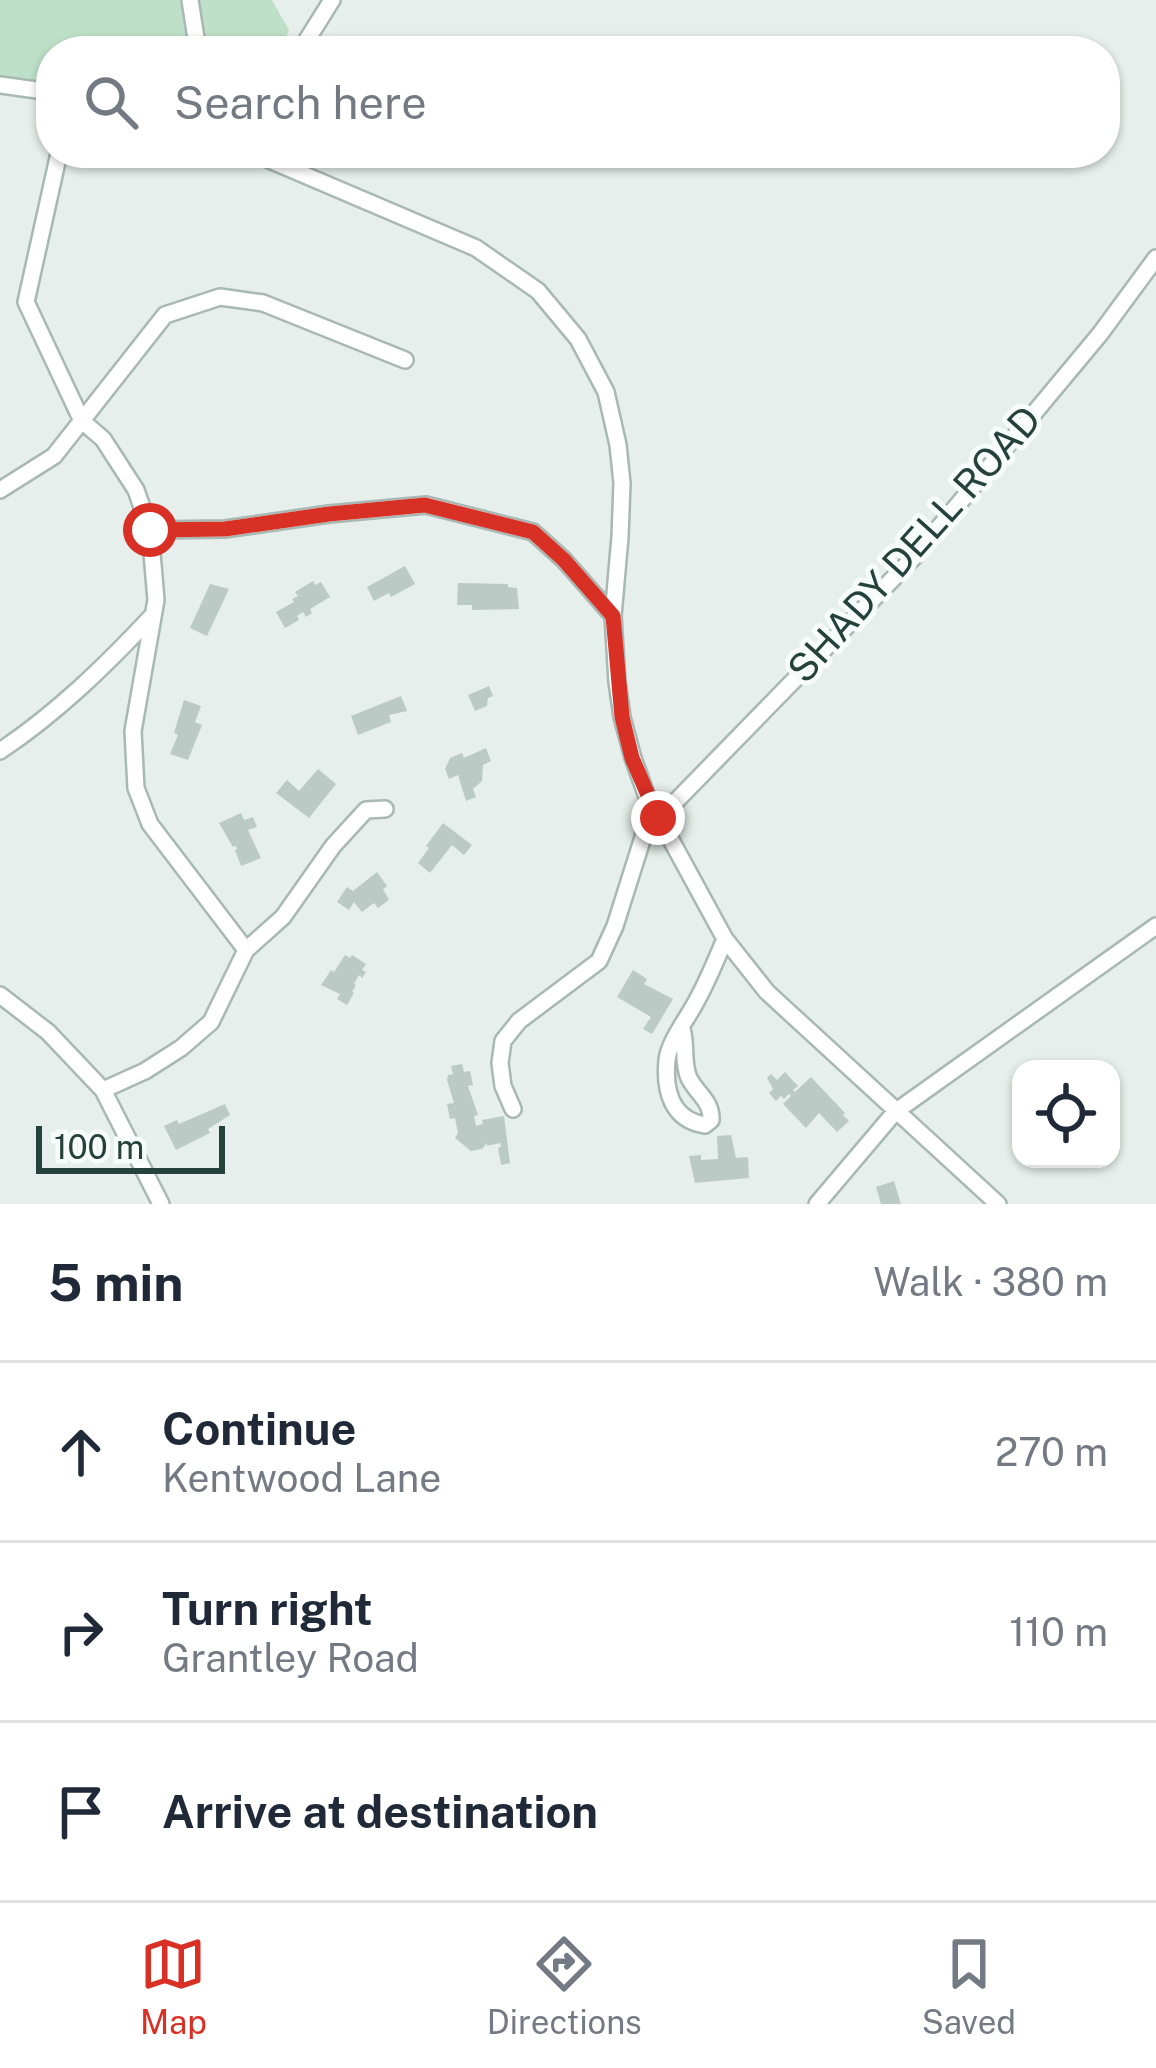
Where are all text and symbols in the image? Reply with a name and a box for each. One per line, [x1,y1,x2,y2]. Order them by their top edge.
search box [36,36,1120,168]
icon: search [78,69,144,135]
text: Search here [174,76,427,129]
street label: SHADY DELL ROAD [778,396,1050,692]
route start [123,503,177,557]
route end [631,791,685,845]
map controls [1012,1060,1120,1168]
button: locate [1012,1060,1120,1168]
scale bar [36,1120,225,1173]
text: 100 m [54,1128,144,1166]
text: 5 min [48,1253,184,1312]
text: Walk · 380 m [873,1259,1108,1305]
text: Continue [162,1402,356,1455]
icon: ahead [48,1419,114,1485]
text: 270 m [995,1429,1108,1475]
text: Kentwood Lane [162,1455,441,1501]
text: Turn right [162,1582,373,1635]
icon: right [48,1599,114,1665]
text: 110 m [1009,1609,1108,1655]
text: Grantley Road [162,1635,419,1681]
icon: arrive [48,1779,114,1845]
text: Arrive at destination [162,1785,598,1838]
tab: Map [140,1931,207,2041]
tab: Directions [487,1931,642,2041]
tab: Saved [922,1931,1016,2041]

